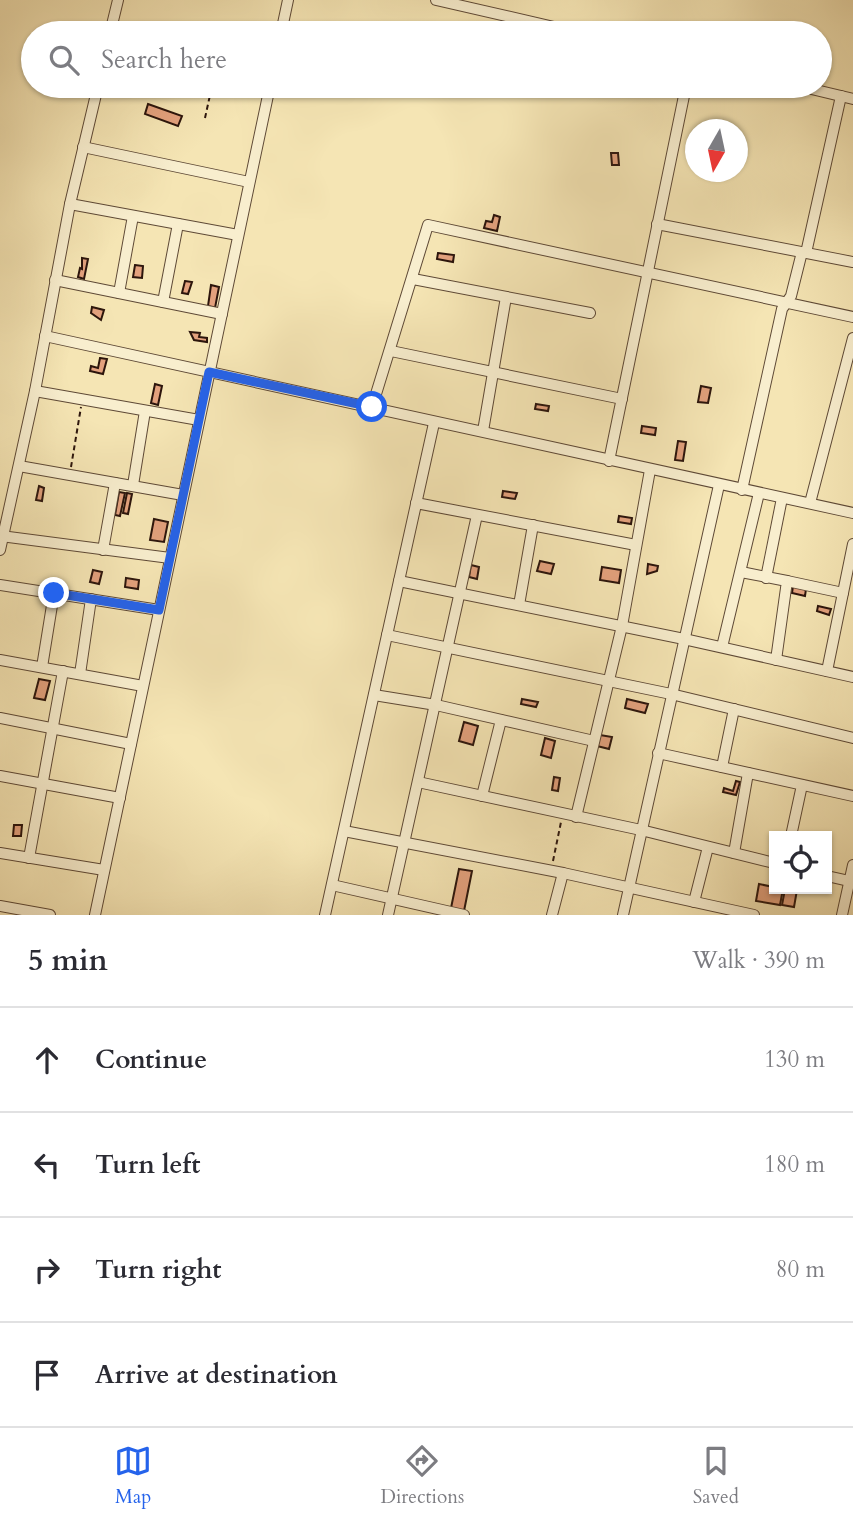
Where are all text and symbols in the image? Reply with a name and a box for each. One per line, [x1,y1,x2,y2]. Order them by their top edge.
search box [21,21,832,98]
icon: search [45,41,83,79]
text: Search here [101,42,227,77]
north arrow [685,119,748,182]
route start [356,391,387,422]
route end [38,577,69,608]
map controls [769,831,832,894]
button: locate [769,831,832,894]
text: 5 min [28,940,108,981]
text: Walk · 390 m [692,945,825,976]
icon: ahead [28,1041,66,1079]
text: Continue [95,1042,207,1077]
text: 130 m [764,1044,825,1075]
icon: left [28,1146,66,1184]
text: Turn left [95,1147,200,1182]
text: 180 m [764,1149,825,1180]
icon: right [28,1251,66,1289]
text: Turn right [95,1252,222,1287]
text: 80 m [776,1254,825,1285]
icon: arrive [28,1356,66,1394]
text: Arrive at destination [95,1357,338,1392]
tab: Map [114,1442,152,1510]
tab: Directions [381,1442,464,1510]
tab: Saved [693,1442,739,1510]

